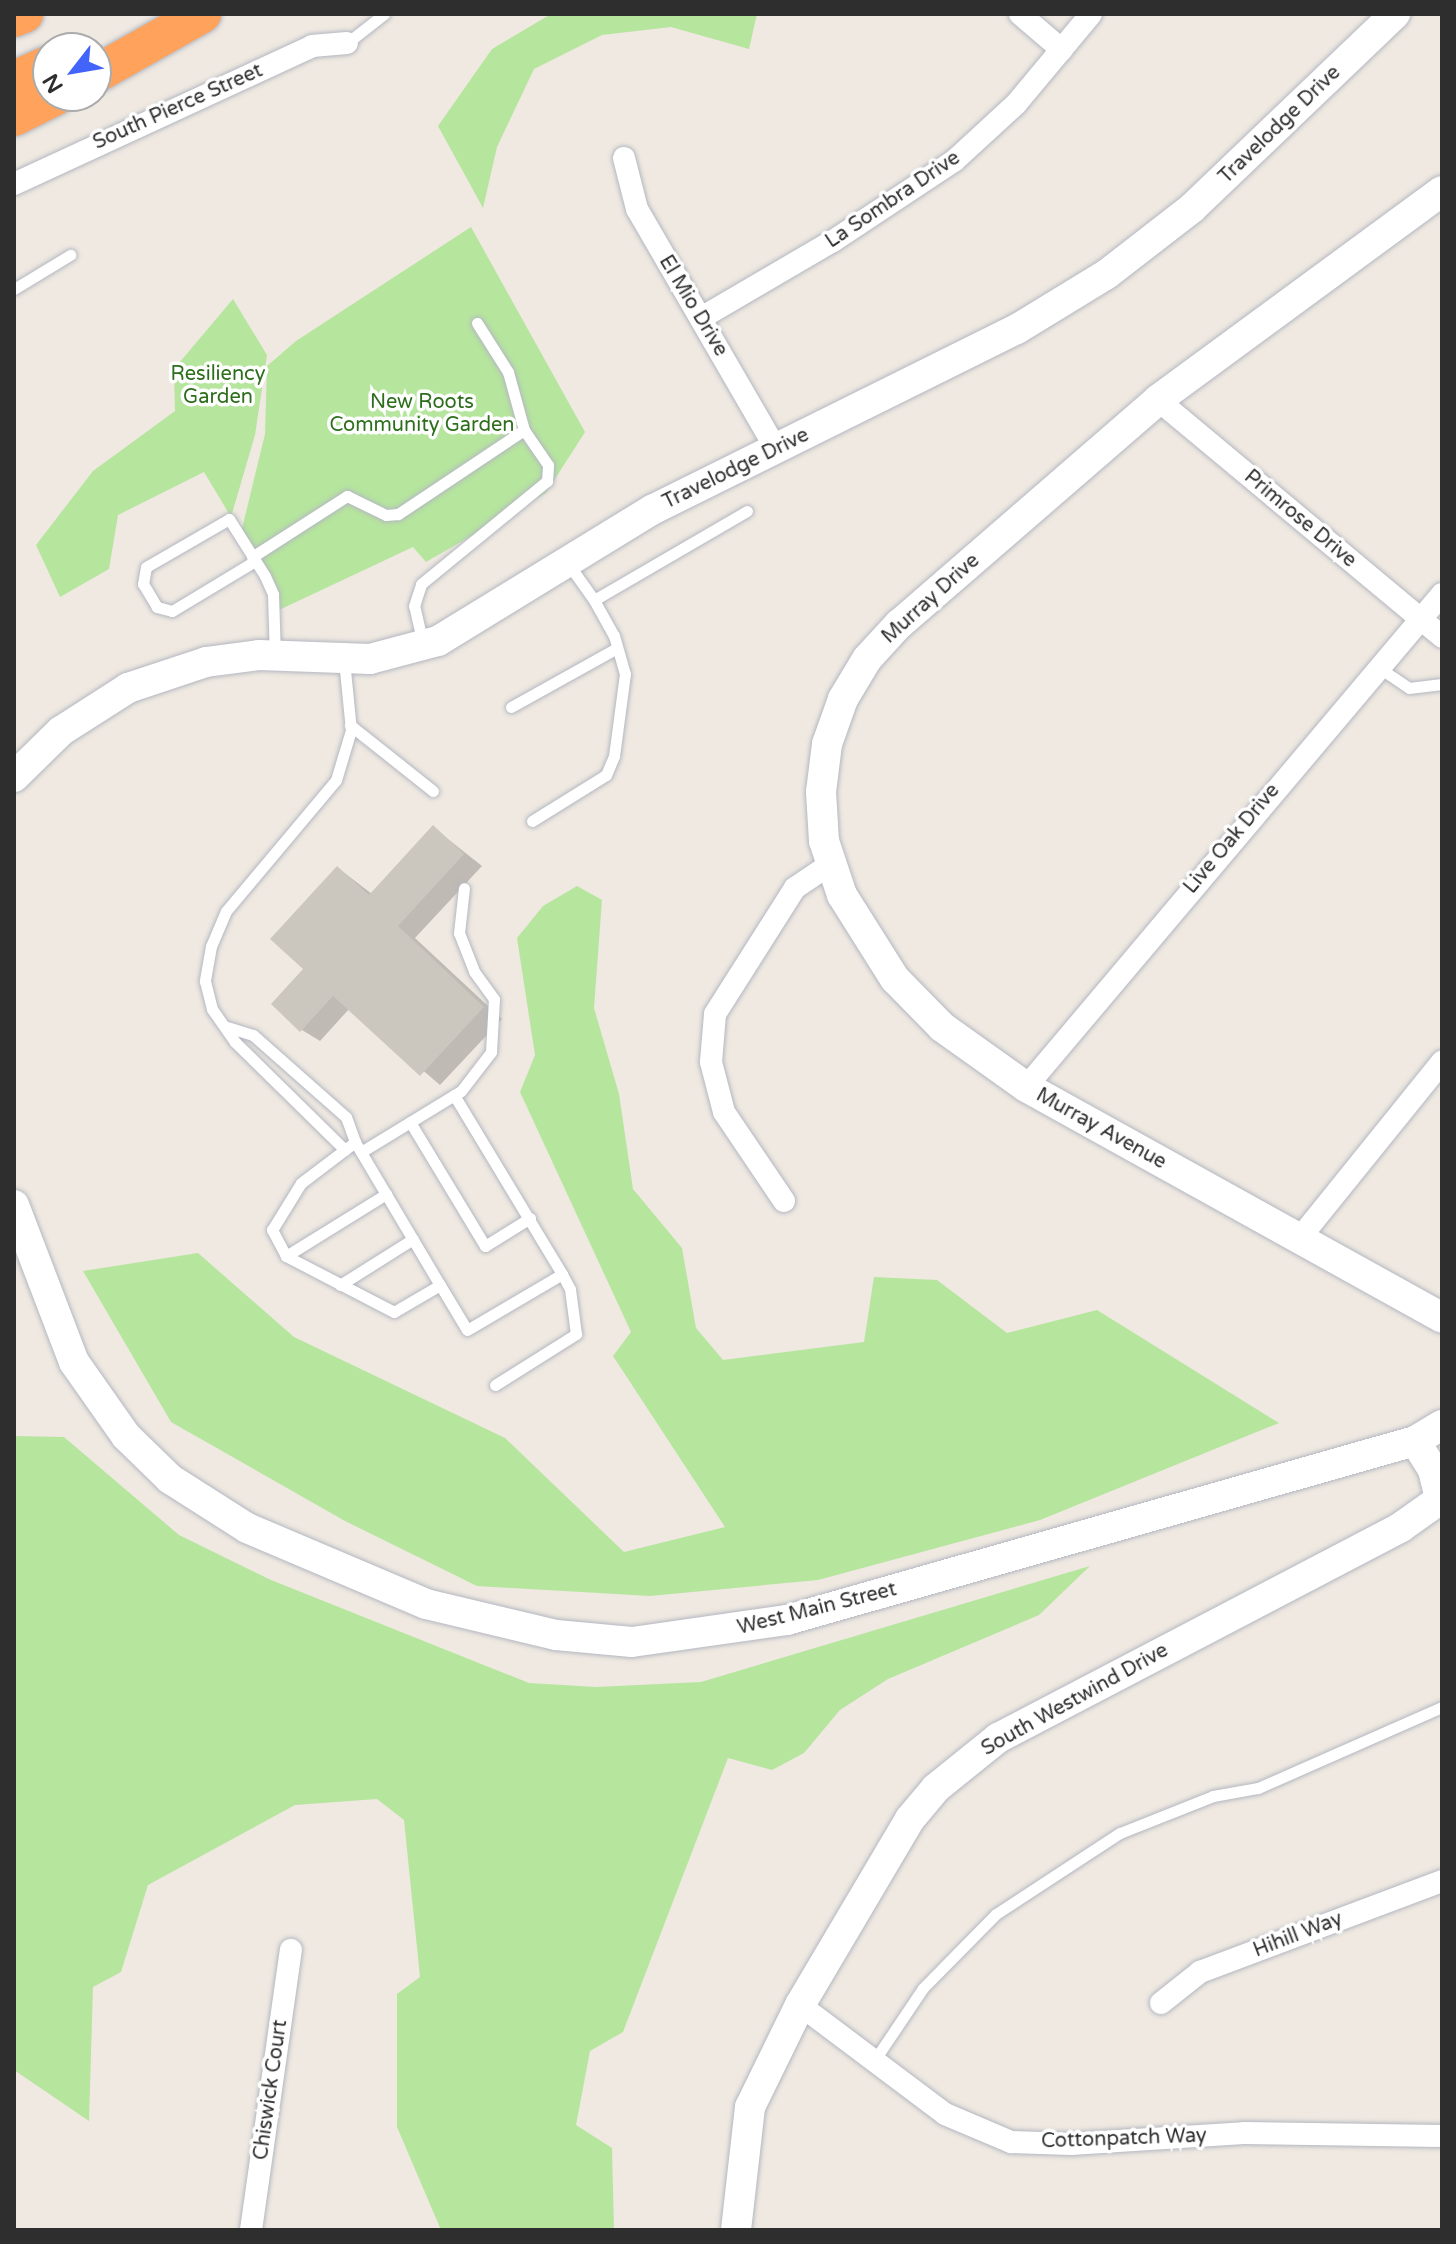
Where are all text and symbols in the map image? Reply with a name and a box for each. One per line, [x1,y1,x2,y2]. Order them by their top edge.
north arrow [32,32,112,112]
street label: South Pierce Street [90,59,266,155]
street label: Travelodge Drive [1214,61,1346,189]
text: N [37,69,69,98]
street label: La Sombra Drive [821,146,965,254]
street label: El Mio Drive [653,251,733,361]
park label: Resiliency Garden [171,363,265,410]
park label: New Roots Community Garden [329,391,515,438]
street label: Travelodge Drive [659,423,813,515]
street label: Primrose Drive [1239,465,1361,573]
street label: Murray Drive [877,549,985,649]
street label: Live Oak Drive [1179,779,1285,899]
street label: Murray Avenue [1032,1083,1170,1175]
street label: West Main Street [735,1578,899,1640]
street label: South Westwind Drive [978,1639,1172,1761]
street label: Hihill Way [1250,1907,1346,1963]
street label: Chiswick Court [249,2018,293,2162]
street label: Cottonpatch Way [1041,2124,1207,2154]

